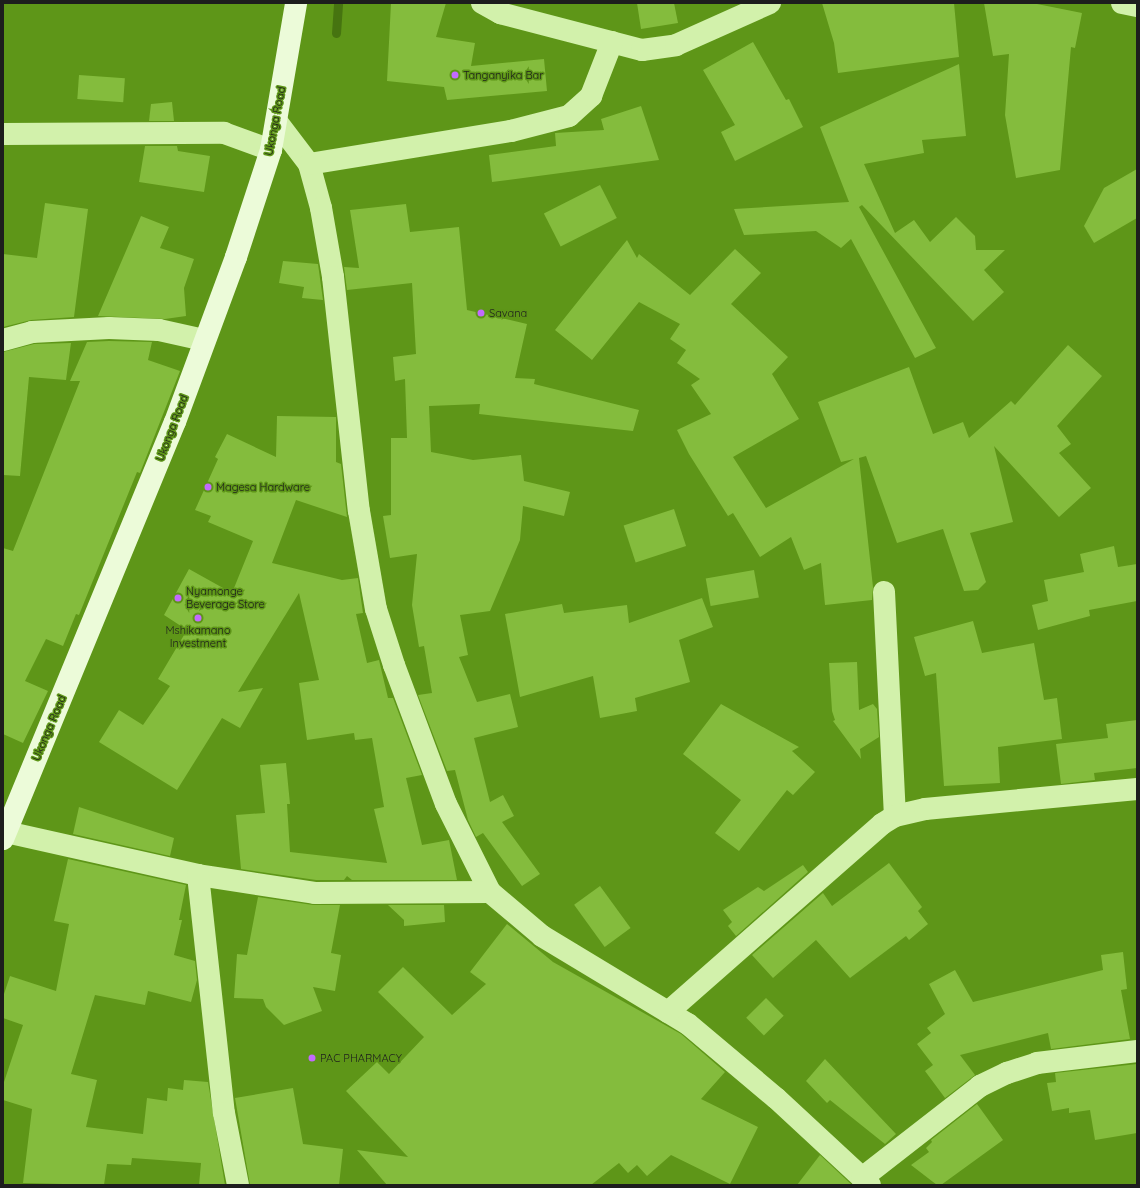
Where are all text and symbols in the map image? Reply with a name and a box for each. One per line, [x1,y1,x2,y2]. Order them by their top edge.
place label: Tanganyika Bar [463,68,544,82]
marker: Tanganyika Bar [450,70,460,80]
street label: Ukonga Road [262,85,288,157]
place label: Savana [489,306,527,320]
marker: Savana [476,308,486,318]
street label: Ukonga Road [153,393,191,463]
place label: Magesa Hardware [216,480,310,494]
marker: Magesa Hardware [203,482,213,492]
place label: Nyamonge Beverage Store [186,585,265,611]
marker: Nyamonge Beverage Store [173,593,183,603]
marker: Mshikamano Investment [193,613,203,623]
place label: Mshikamano Investment [165,624,231,650]
street label: Ukonga Road [29,693,69,763]
place label: PAC PHARMACY [320,1051,402,1065]
marker: PAC PHARMACY [307,1053,317,1063]

